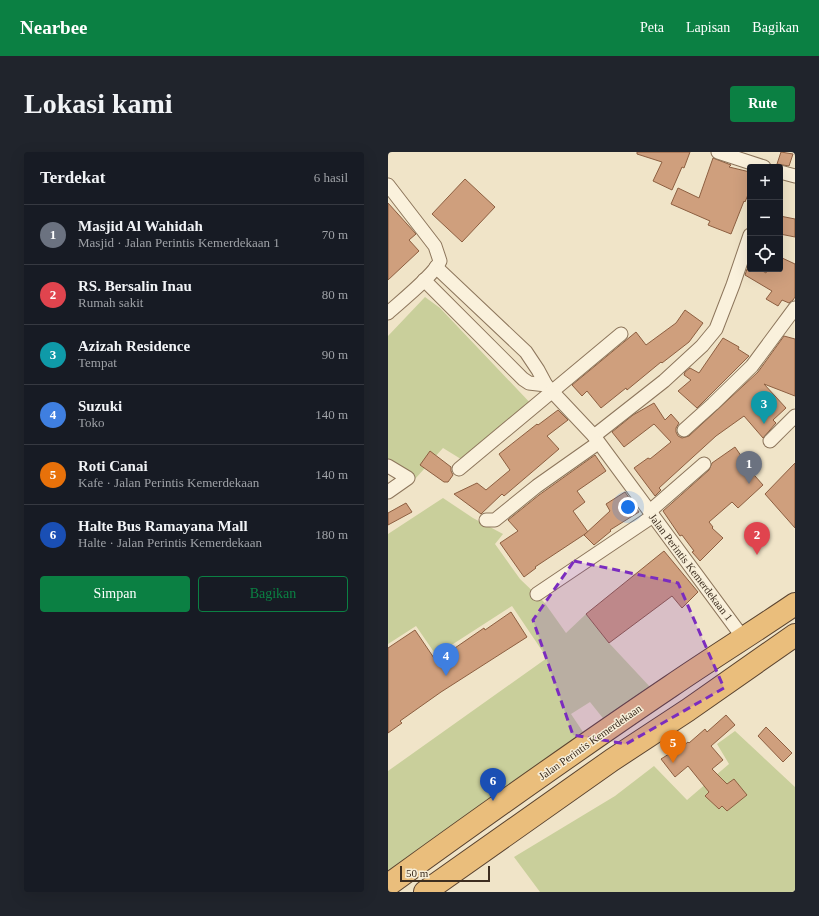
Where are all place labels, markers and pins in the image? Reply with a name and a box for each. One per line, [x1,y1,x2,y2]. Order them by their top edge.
pin: 3 [751,391,777,424]
pin: 1 [736,451,762,484]
pin: 2 [744,522,770,555]
pin: 4 [433,643,459,676]
pin: 5 [660,730,686,763]
pin: 6 [480,768,506,801]

